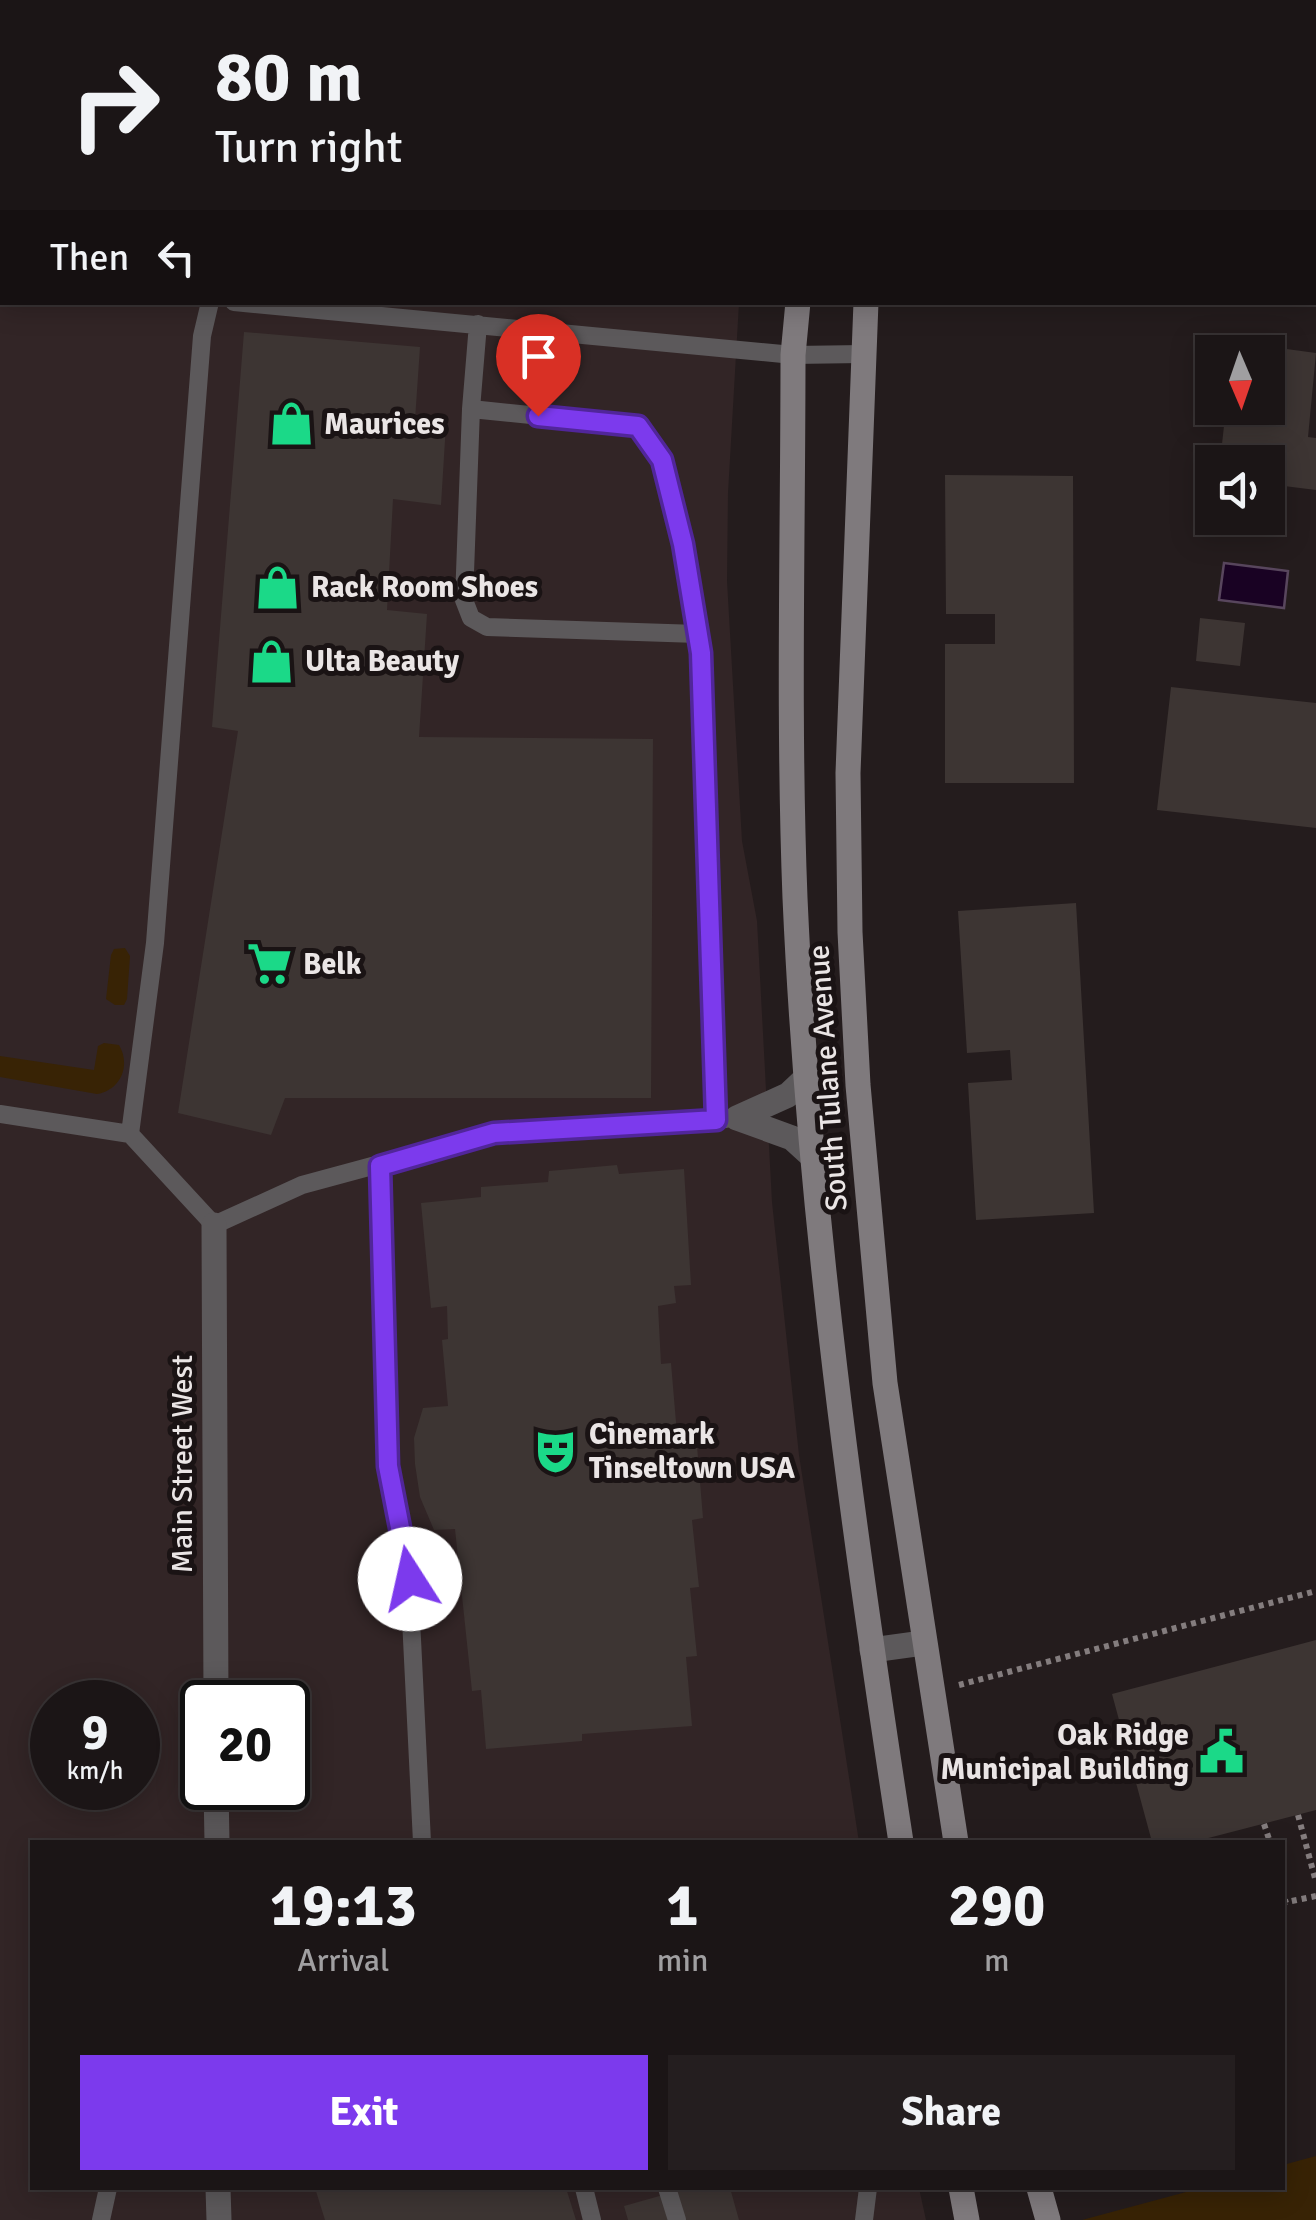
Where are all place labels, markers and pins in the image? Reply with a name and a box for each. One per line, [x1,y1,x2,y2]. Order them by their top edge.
pin [496,314,581,417]
shop icon: Maurices [267,400,315,448]
place label: Maurices [324,406,445,443]
shop icon: Rack Room Shoes [254,563,302,611]
place label: Rack Room Shoes [311,569,538,606]
shop icon: Ulta Beauty [248,637,296,685]
place label: Ulta Beauty [305,643,459,680]
supermarket icon: Belk [246,940,294,988]
place label: Belk [303,946,362,983]
place label: Cinemark Tinseltown USA [589,1416,795,1487]
theatre icon: Cinemark Tinseltown USA [532,1427,580,1475]
place label: Oak Ridge Municipal Building [941,1717,1189,1788]
public building icon: Oak Ridge Municipal Building [1198,1728,1246,1776]

